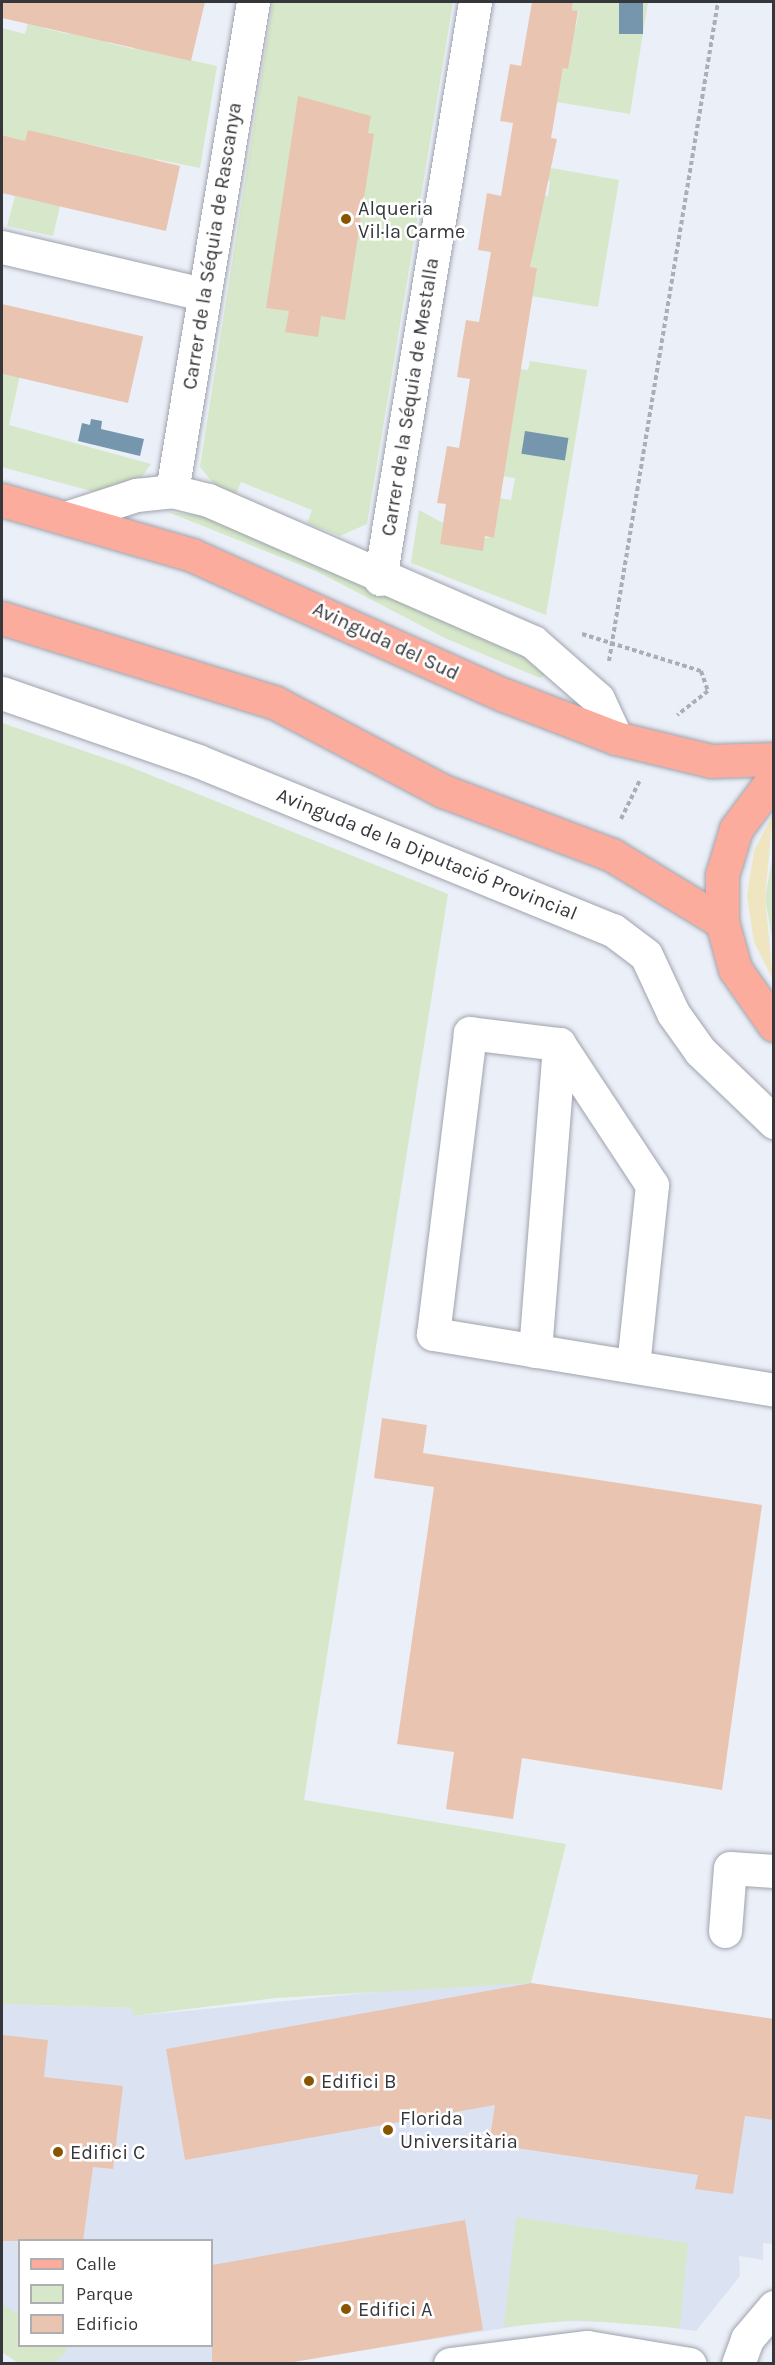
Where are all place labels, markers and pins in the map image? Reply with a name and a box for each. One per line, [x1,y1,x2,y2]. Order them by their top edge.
place label: Alqueria Vil·la Carme [358,196,465,243]
marker: Alqueria Vil·la Carme [339,212,353,226]
place label: Edifici B [321,2069,396,2093]
marker: Edifici B [302,2074,316,2088]
place label: Florida Universitària [400,2106,518,2153]
marker: Florida Universitària [381,2123,395,2137]
place label: Edifici C [70,2140,145,2164]
marker: Edifici C [51,2145,65,2159]
place label: Edifici A [358,2297,432,2321]
marker: Edifici A [339,2302,353,2316]

